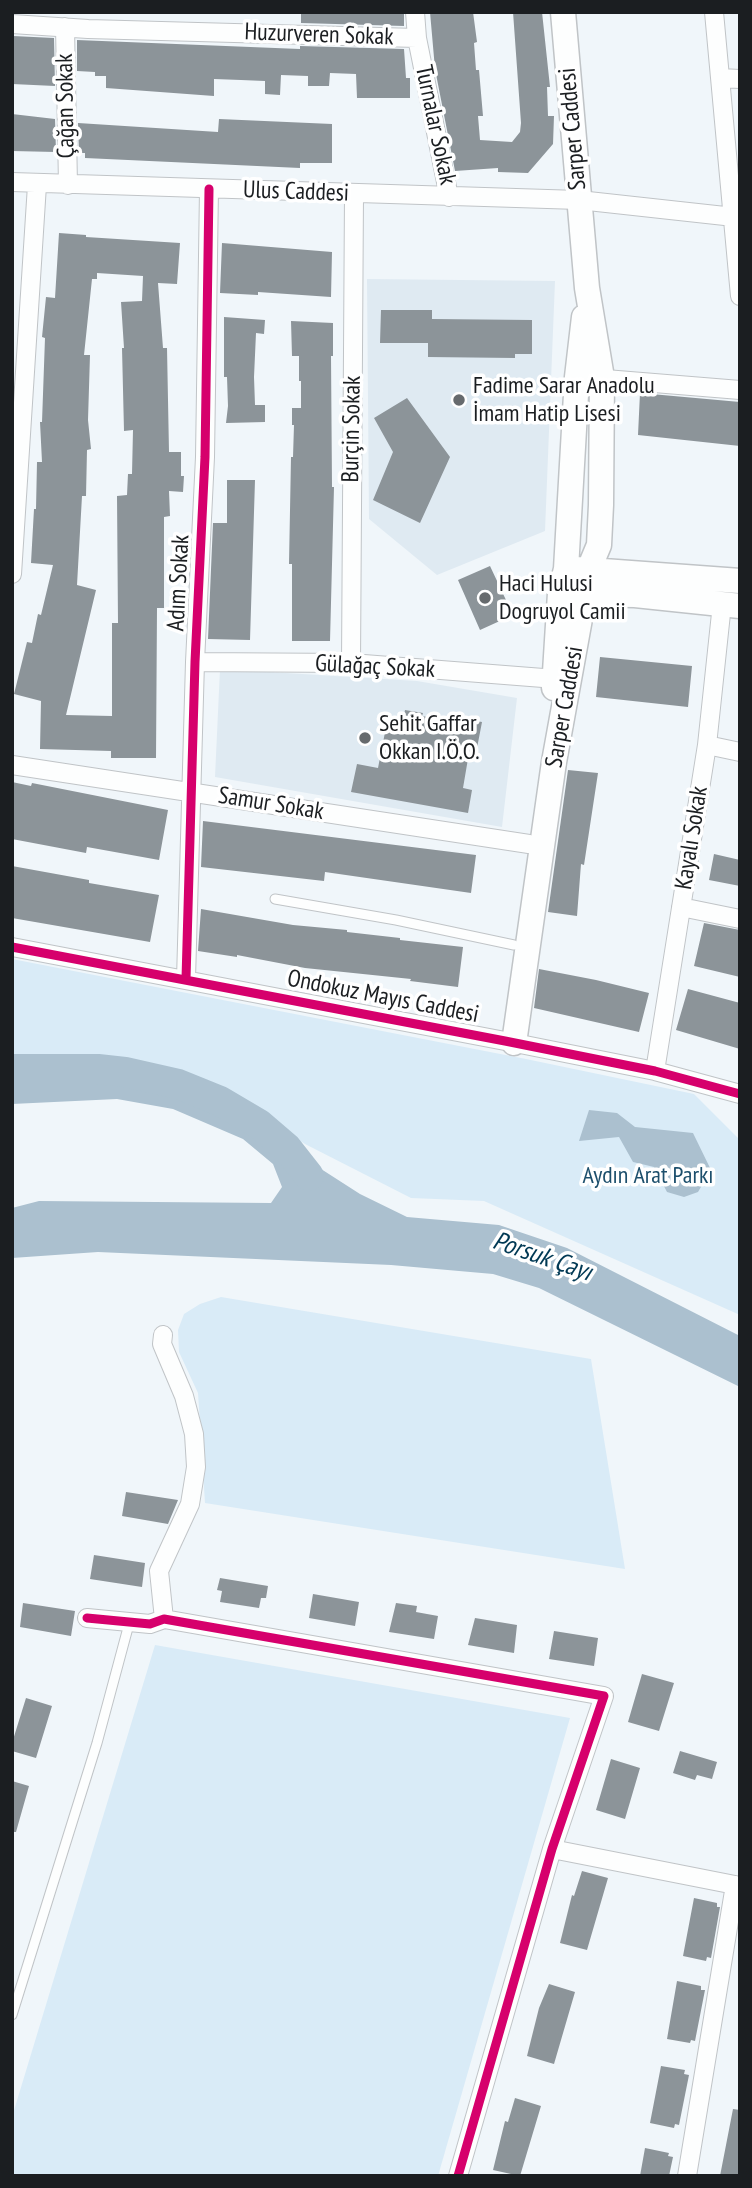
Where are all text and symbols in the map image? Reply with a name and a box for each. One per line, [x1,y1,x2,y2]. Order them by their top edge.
street label: Huzurveren Sokak [244,18,394,52]
street label: Çağan Sokak [51,53,81,159]
street label: Turnalar Sokak [408,63,462,187]
street label: Sarper Caddesi [553,67,593,191]
street label: Ulus Caddesi [243,176,349,208]
place label: Fadime Sarar Anadolu İmam Hatip Lisesi [473,372,655,428]
street label: Burçin Sokak [337,375,367,483]
marker: Fadime Sarar Anadolu İmam Hatip Lisesi [451,392,467,408]
street label: Adım Sokak [162,534,196,632]
place label: Haci Hulusi Dogruyol Camii [499,570,626,626]
marker: Haci Hulusi Dogruyol Camii [477,590,493,606]
street label: Sarper Caddesi [540,644,590,770]
street label: Gülağaç Sokak [314,649,436,685]
place label: Sehit Gaffar Okkan I.Ö.O. [379,710,480,766]
marker: Sehit Gaffar Okkan I.Ö.O. [357,730,373,746]
street label: Samur Sokak [216,781,326,827]
street label: Kayalı Sokak [670,784,714,892]
street label: Ondokuz Mayıs Caddesi [285,964,481,1030]
park label: Aydın Arat Parkı [583,1162,713,1190]
water label: Porsuk Çayı [489,1226,595,1288]

